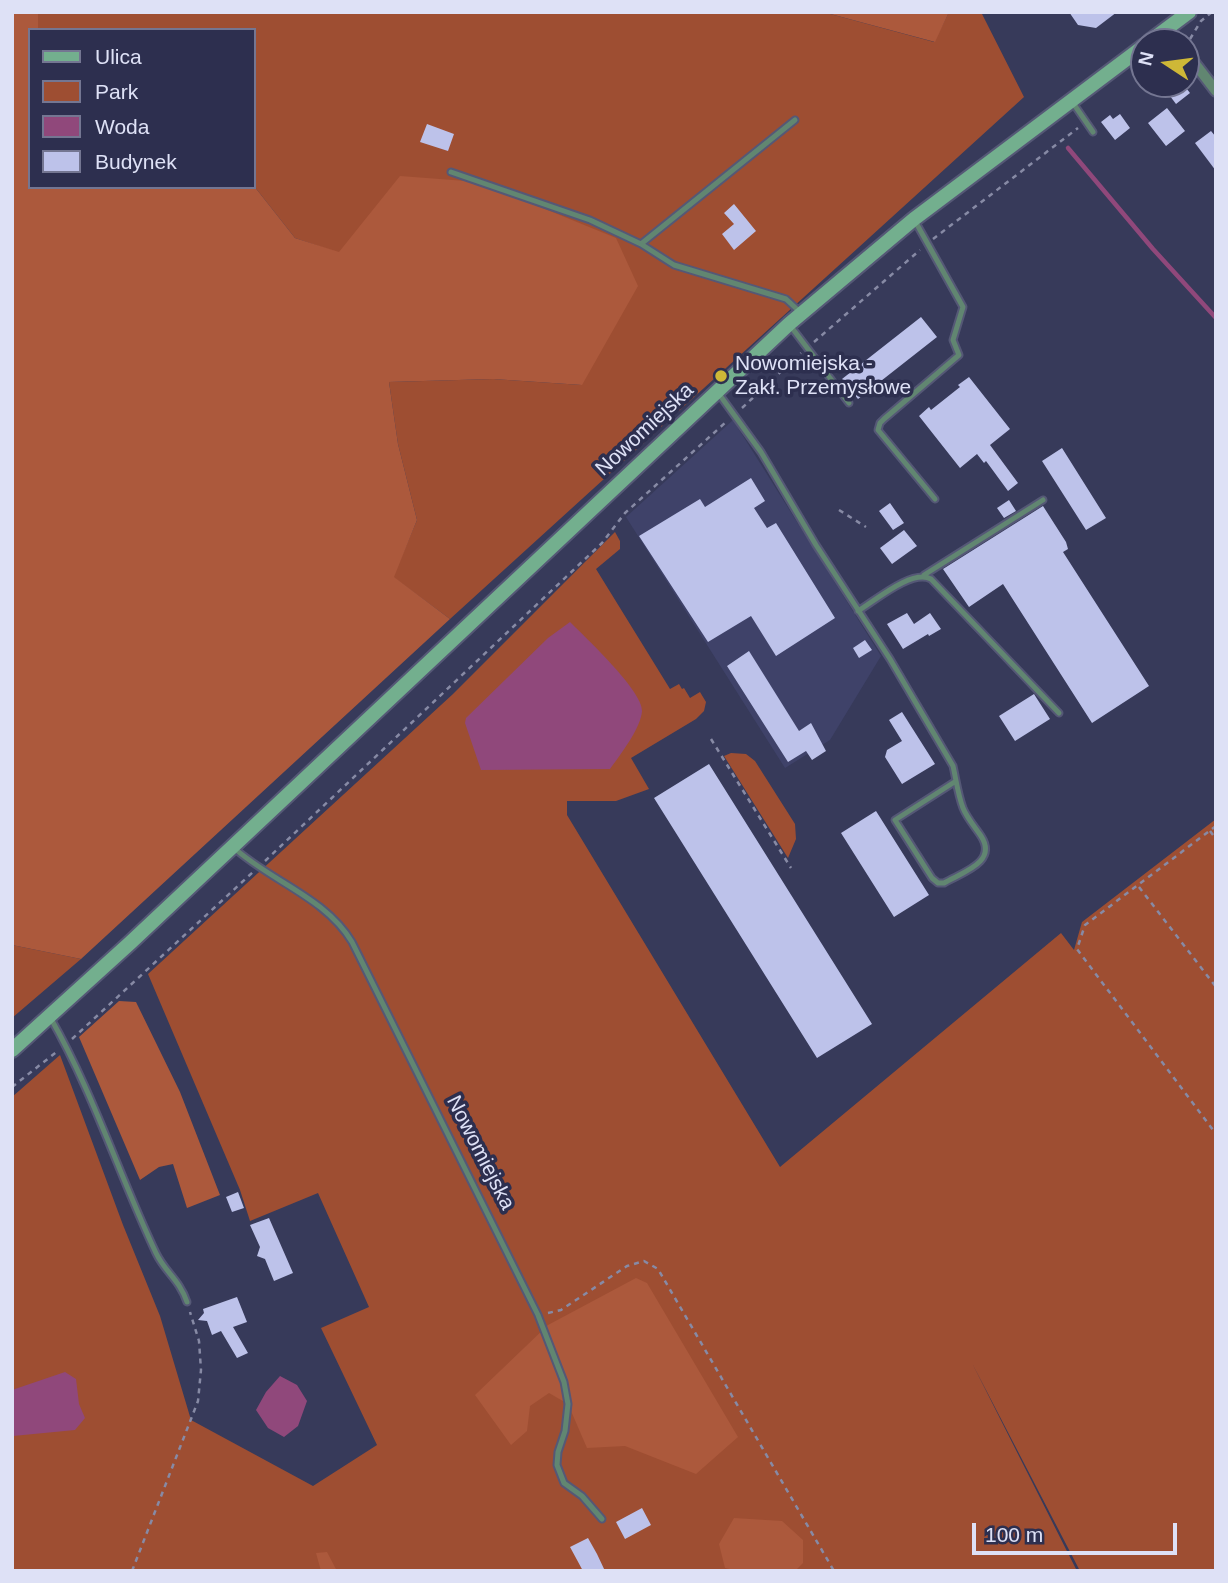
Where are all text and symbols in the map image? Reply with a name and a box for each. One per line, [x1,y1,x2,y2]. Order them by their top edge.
legend [28,28,256,189]
north arrow [1130,28,1200,98]
text: Ulica [95,45,142,68]
text: N [1134,50,1158,68]
text: Park [95,80,138,103]
text: Woda [95,115,149,138]
text: Budynek [95,150,177,173]
place label: Nowomiejska - Zakł. Przemysłowe [735,351,911,401]
marker: Nowomiejska - Zakł. Przemysłowe [713,368,729,384]
street label: Nowomiejska [591,378,699,482]
street label: Nowomiejska [440,1092,520,1214]
scale bar [976,1510,1181,1554]
text: 100 m [985,1523,1043,1546]

